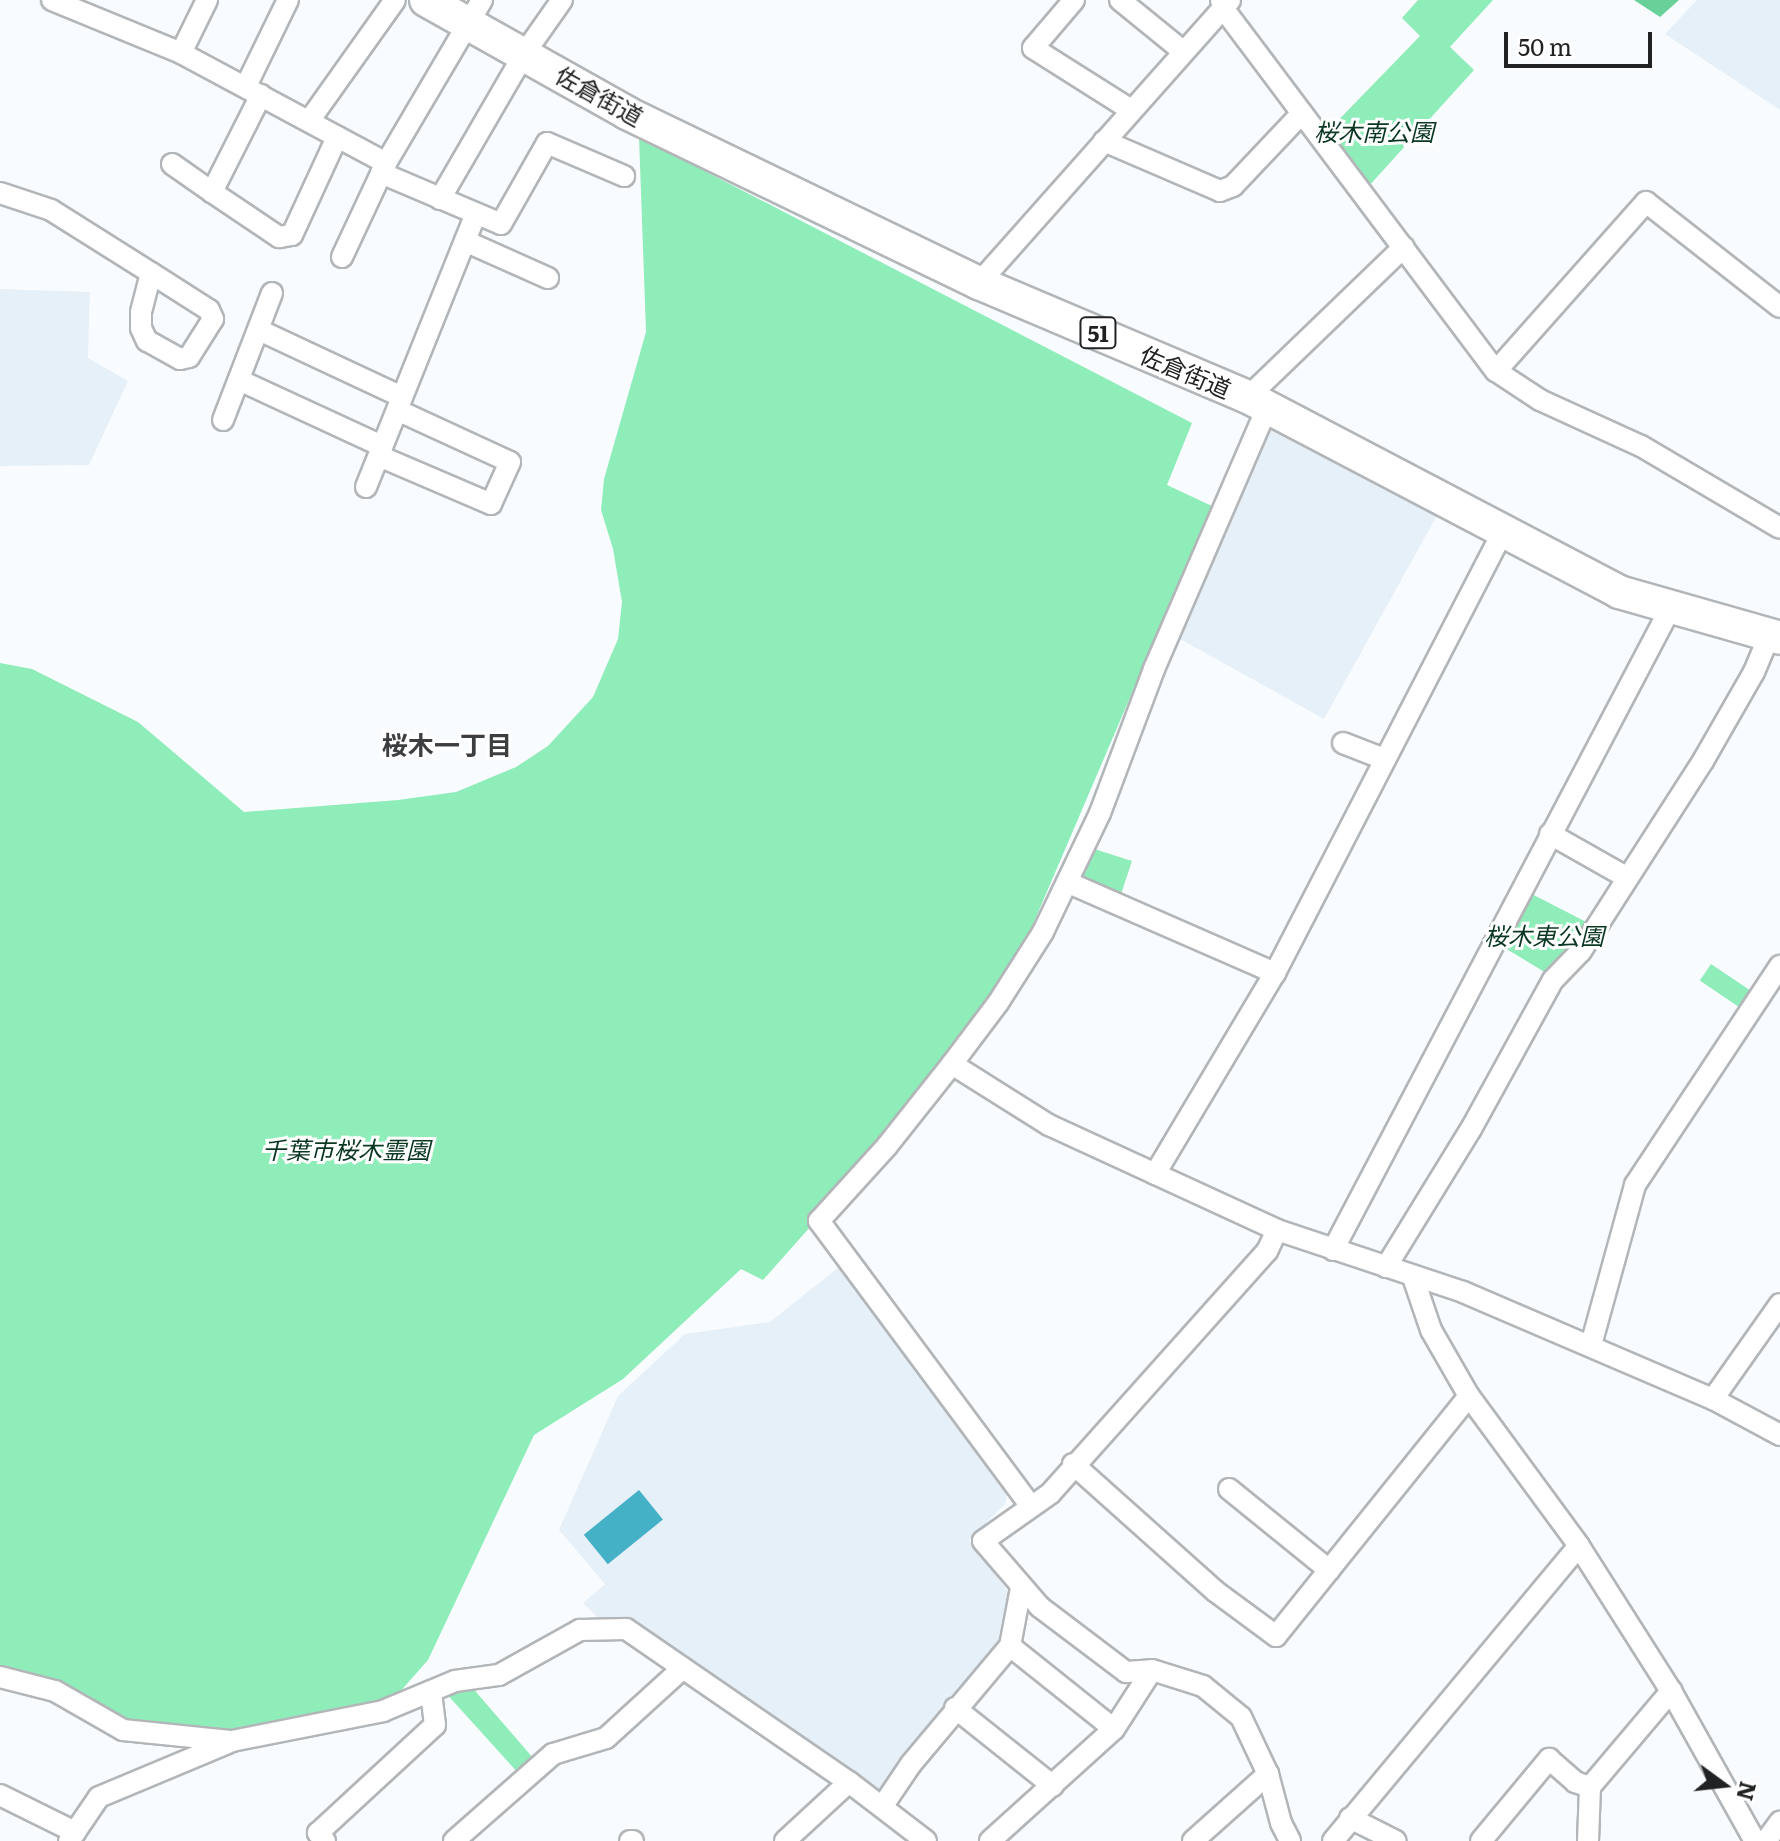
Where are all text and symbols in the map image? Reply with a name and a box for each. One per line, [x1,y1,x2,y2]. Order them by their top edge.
scale bar [1508,16,1656,66]
text: 50 m [1518,28,1572,63]
street label: 佐倉街道 [551,59,649,131]
park label: 桜木南公園 [1314,117,1434,145]
road number: 51 [1078,315,1118,351]
street label: 佐倉街道 [1136,339,1236,403]
district label: 桜木一丁目 [382,728,512,760]
park label: 桜木東公園 [1484,921,1604,949]
park label: 千葉市桜木霊園 [262,1135,430,1163]
north arrow [1684,1745,1764,1825]
text: N [1729,1778,1766,1805]

